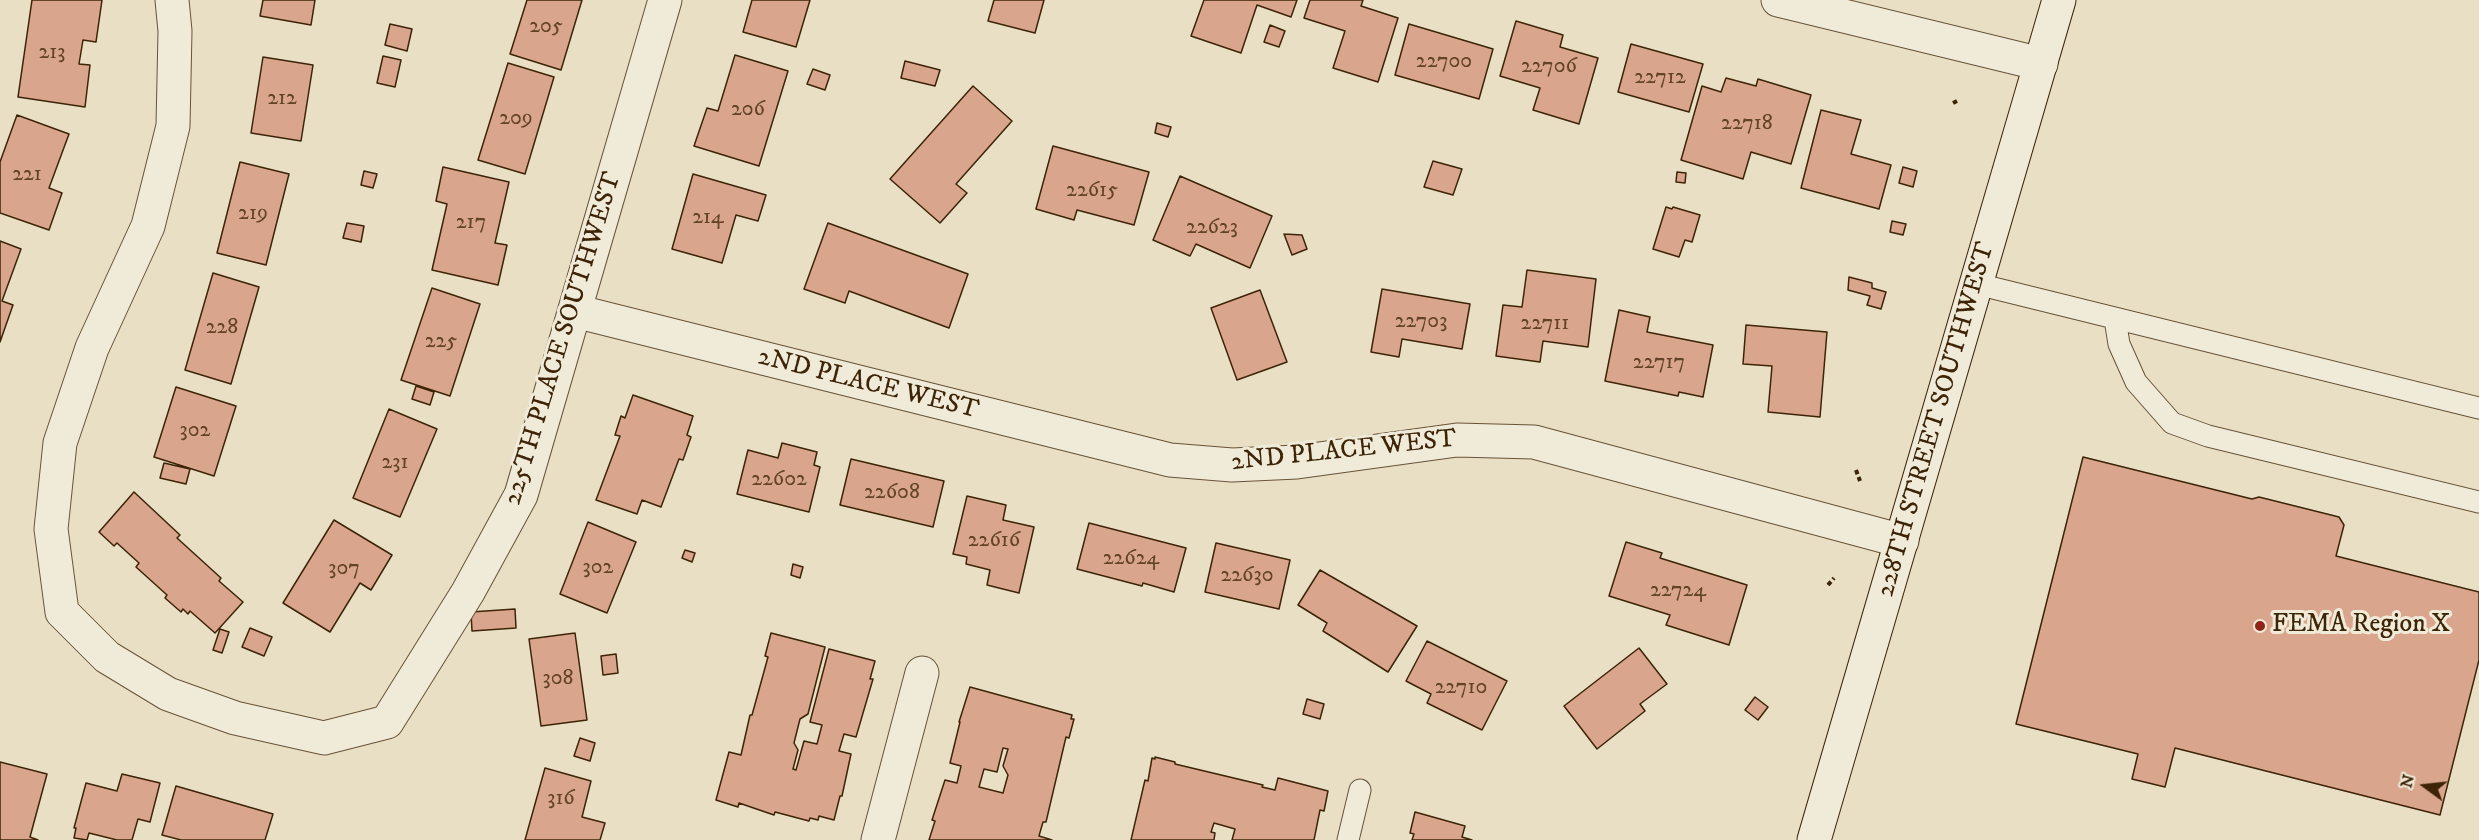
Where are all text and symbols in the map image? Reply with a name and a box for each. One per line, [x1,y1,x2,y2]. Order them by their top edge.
house number: 205 [529,14,563,40]
house number: 213 [38,40,66,66]
house number: 22700 [1416,49,1472,75]
house number: 22706 [1521,54,1577,80]
house number: 22712 [1634,65,1686,91]
house number: 212 [267,86,297,112]
house number: 206 [731,97,765,123]
house number: 209 [499,106,533,132]
house number: 22718 [1721,111,1773,137]
house number: 221 [12,162,42,188]
street label: 225TH PLACE SOUTHWEST [498,169,630,509]
house number: 22615 [1066,178,1118,204]
house number: 219 [238,201,268,227]
house number: 214 [692,205,724,231]
house number: 217 [456,210,486,236]
house number: 22623 [1186,215,1238,241]
street label: 228TH STREET SOUTHWEST [1871,239,2003,601]
house number: 22703 [1395,309,1447,335]
house number: 22711 [1521,311,1569,337]
house number: 228 [206,315,238,341]
house number: 225 [425,329,457,355]
street label: 2ND PLACE WEST [754,342,982,428]
house number: 22717 [1633,350,1685,376]
house number: 302 [180,418,210,444]
street label: 2ND PLACE WEST [1230,425,1458,479]
house number: 231 [381,450,409,476]
house number: 22602 [751,467,807,493]
house number: 22608 [864,480,920,506]
house number: 22616 [968,528,1020,554]
house number: 22624 [1103,546,1159,572]
house number: 302 [583,555,613,581]
house number: 307 [328,556,360,582]
house number: 22630 [1220,563,1274,589]
house number: 22724 [1650,578,1706,604]
place label: FEMA Region X [2272,610,2450,642]
marker: FEMA Region X [2253,619,2267,633]
house number: 308 [542,666,574,692]
house number: 22710 [1435,675,1487,701]
north arrow [2395,756,2455,816]
text: N [2396,772,2419,790]
house number: 316 [547,786,575,812]

